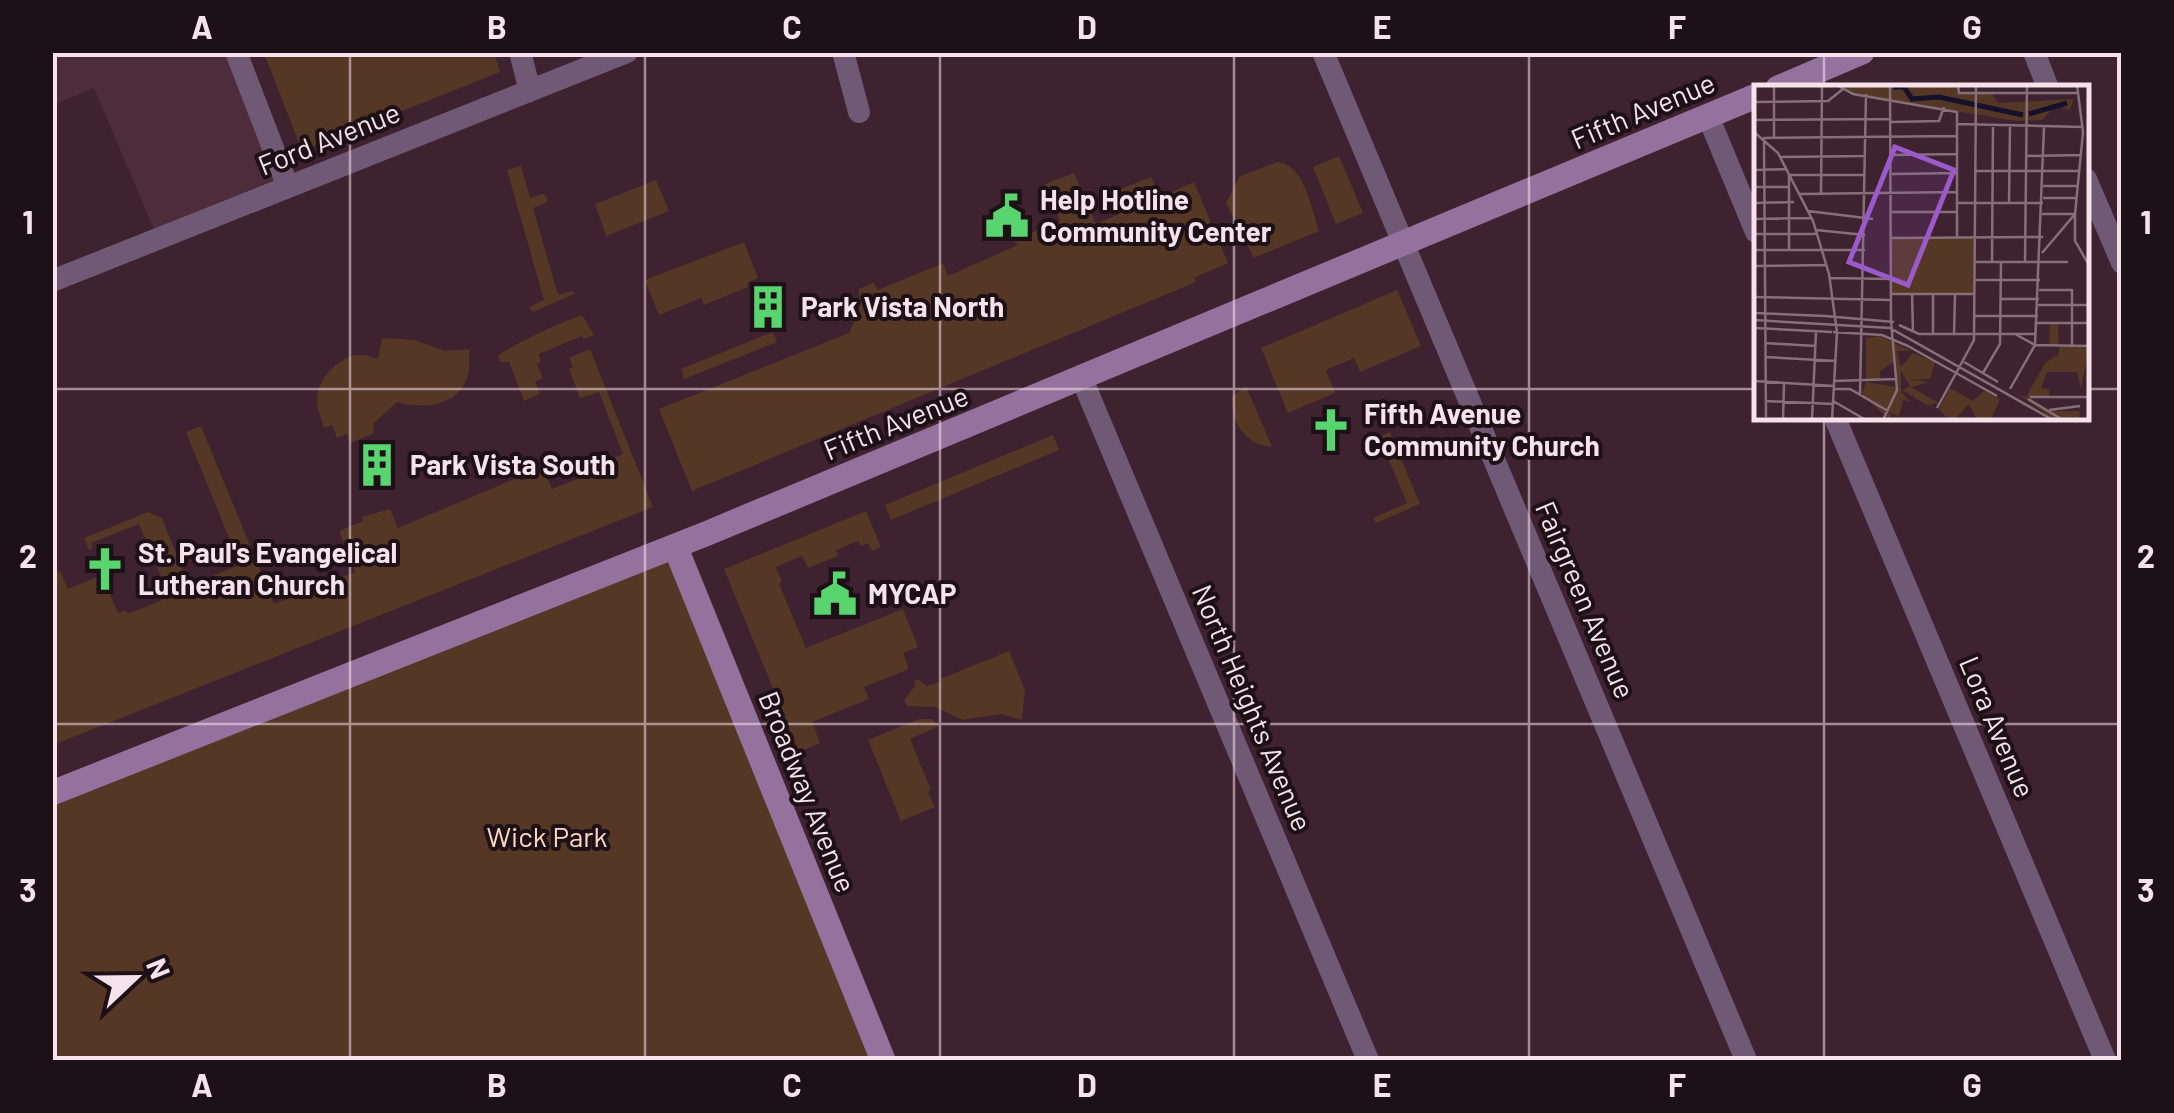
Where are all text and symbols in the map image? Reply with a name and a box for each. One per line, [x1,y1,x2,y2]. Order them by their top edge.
text: A [191,7,213,45]
text: B [487,7,507,45]
text: C [782,7,802,45]
text: D [1077,7,1097,45]
text: E [1373,7,1391,45]
text: F [1668,7,1686,45]
text: G [1962,7,1982,45]
street label: Fifth Avenue [1566,65,1720,156]
inset map [1754,85,2089,420]
street label: Ford Avenue [253,94,405,182]
place label: Help Hotline Community Center [1040,182,1272,248]
public building icon: Help Hotline Community Center [983,192,1031,240]
text: 1 [22,202,34,240]
text: 1 [2140,202,2152,240]
building icon: Park Vista North [744,283,792,331]
place label: Park Vista North [801,289,1004,323]
street label: Fifth Avenue [818,378,973,466]
place label: Fifth Avenue Community Church [1364,396,1600,462]
church icon: Fifth Avenue Community Church [1307,406,1355,454]
building icon: Park Vista South [353,441,401,489]
place label: Park Vista South [410,447,616,481]
street label: Fairgreen Avenue [1529,496,1643,703]
place label: St. Paul's Evangelical Lutheran Church [138,535,397,601]
text: 2 [19,536,37,574]
text: 2 [2137,536,2155,574]
church icon: St. Paul's Evangelical Lutheran Church [81,545,129,593]
public building icon: MYCAP [811,570,859,618]
place label: MYCAP [868,576,956,610]
street label: North Heights Avenue [1186,579,1320,836]
street label: Lora Avenue [1953,651,2043,802]
street label: Broadway Avenue [752,686,864,897]
park label: Wick Park [487,819,607,853]
text: 3 [19,870,37,908]
text: 3 [2137,870,2155,908]
north arrow [85,928,185,1028]
text: N [140,953,178,983]
text: A [191,1065,213,1103]
text: B [487,1065,507,1103]
text: C [782,1065,802,1103]
text: D [1077,1065,1097,1103]
text: E [1373,1065,1391,1103]
text: F [1668,1065,1686,1103]
text: G [1962,1065,1982,1103]

